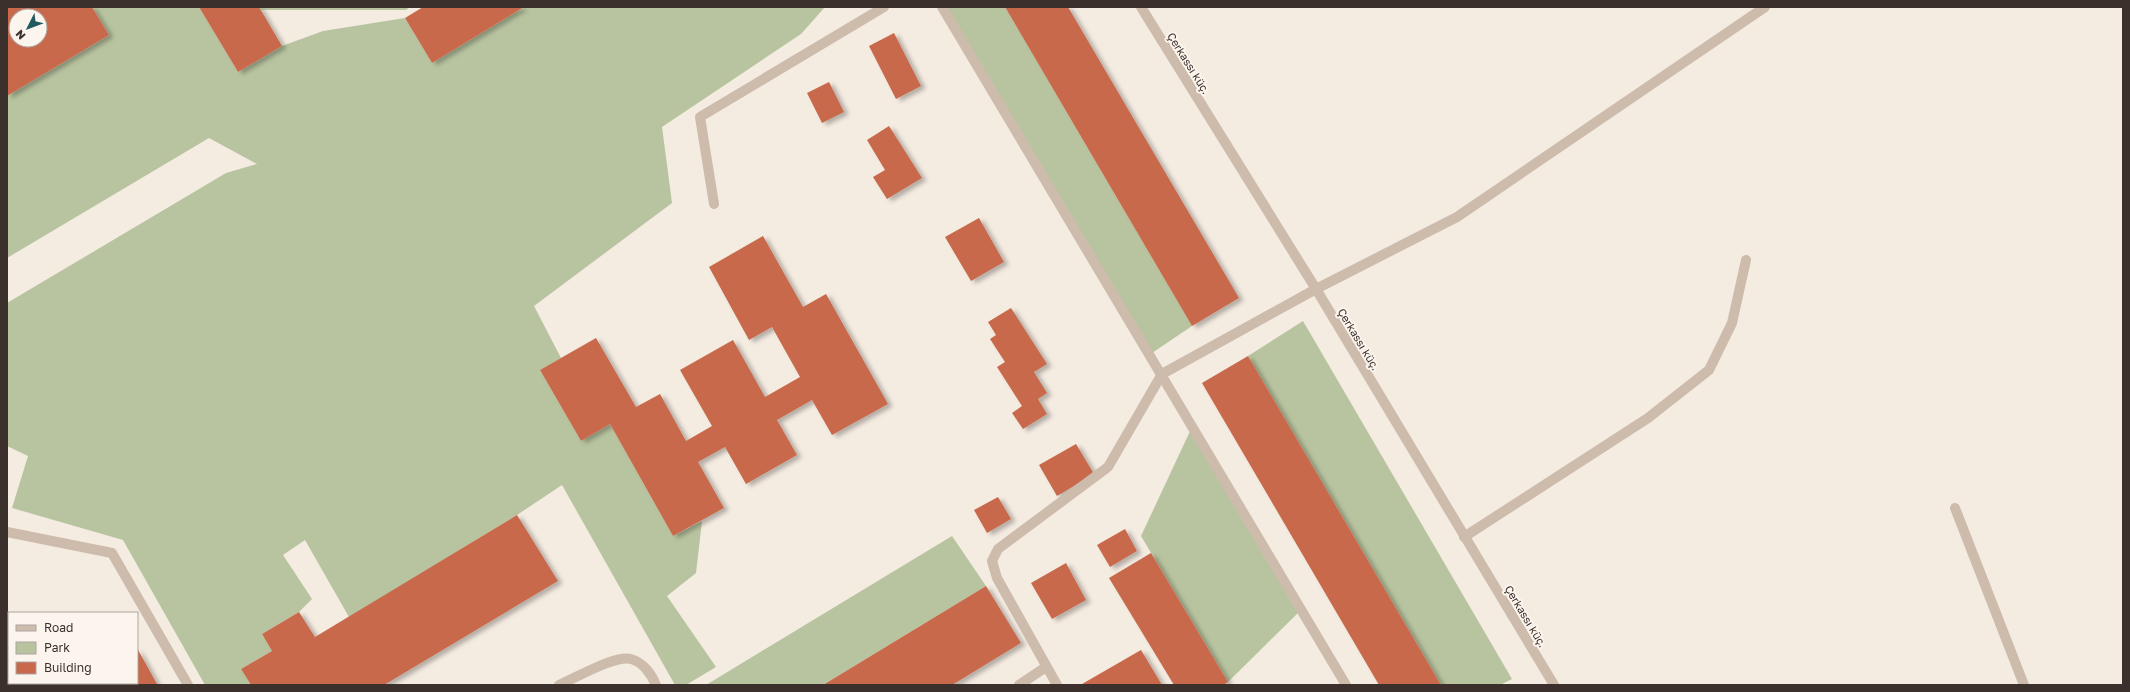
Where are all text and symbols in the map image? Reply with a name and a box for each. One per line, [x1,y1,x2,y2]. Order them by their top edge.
north arrow [8,8,48,48]
text: N [13,28,28,42]
street label: Çerkassı küç. [1165,30,1213,96]
street label: Çerkassı küç. [1335,306,1383,372]
street label: Çerkassı küç. [1502,583,1550,649]
legend [8,612,138,684]
text: Road [44,620,73,635]
text: Park [44,640,70,655]
text: Building [44,660,92,675]

